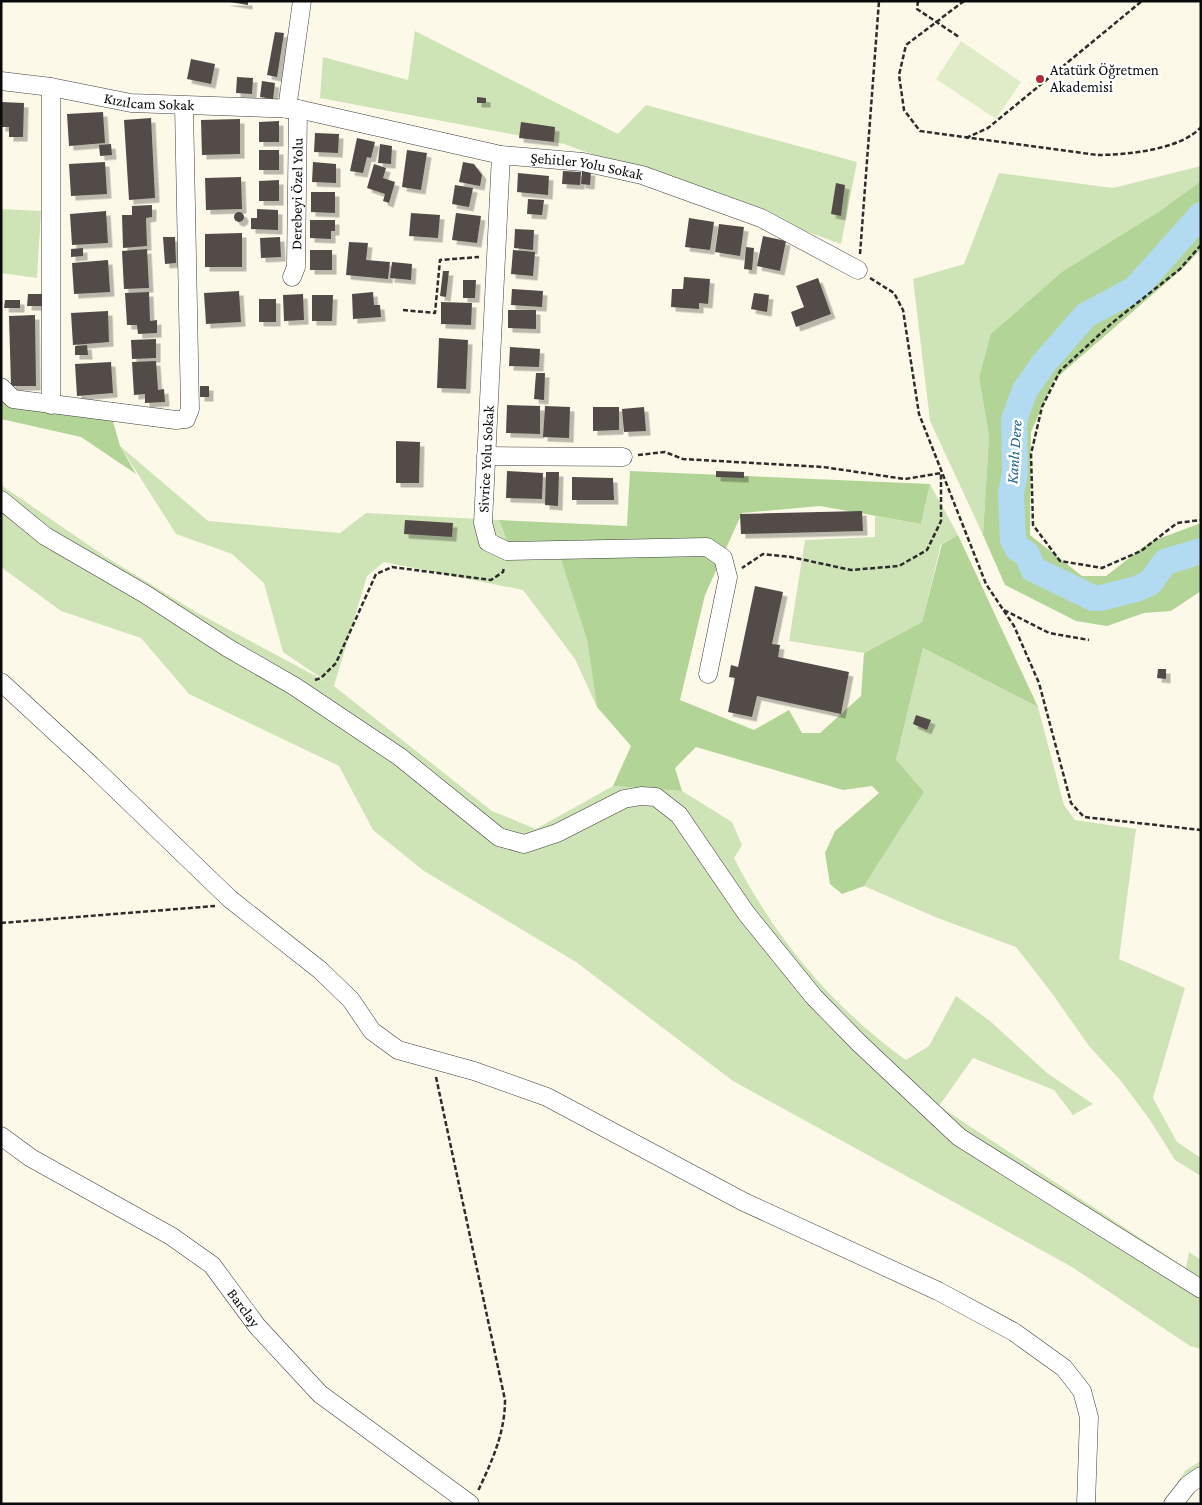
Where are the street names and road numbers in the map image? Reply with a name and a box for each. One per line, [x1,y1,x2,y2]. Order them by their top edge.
street label: Kızılcam Sokak [103,90,195,113]
street label: Derebeyi Özel Yolu [288,138,306,250]
street label: Şehitler Yolu Sokak [530,150,646,183]
street label: Sivrice Yolu Sokak [475,404,497,513]
street label: Barclay [224,1285,263,1331]

